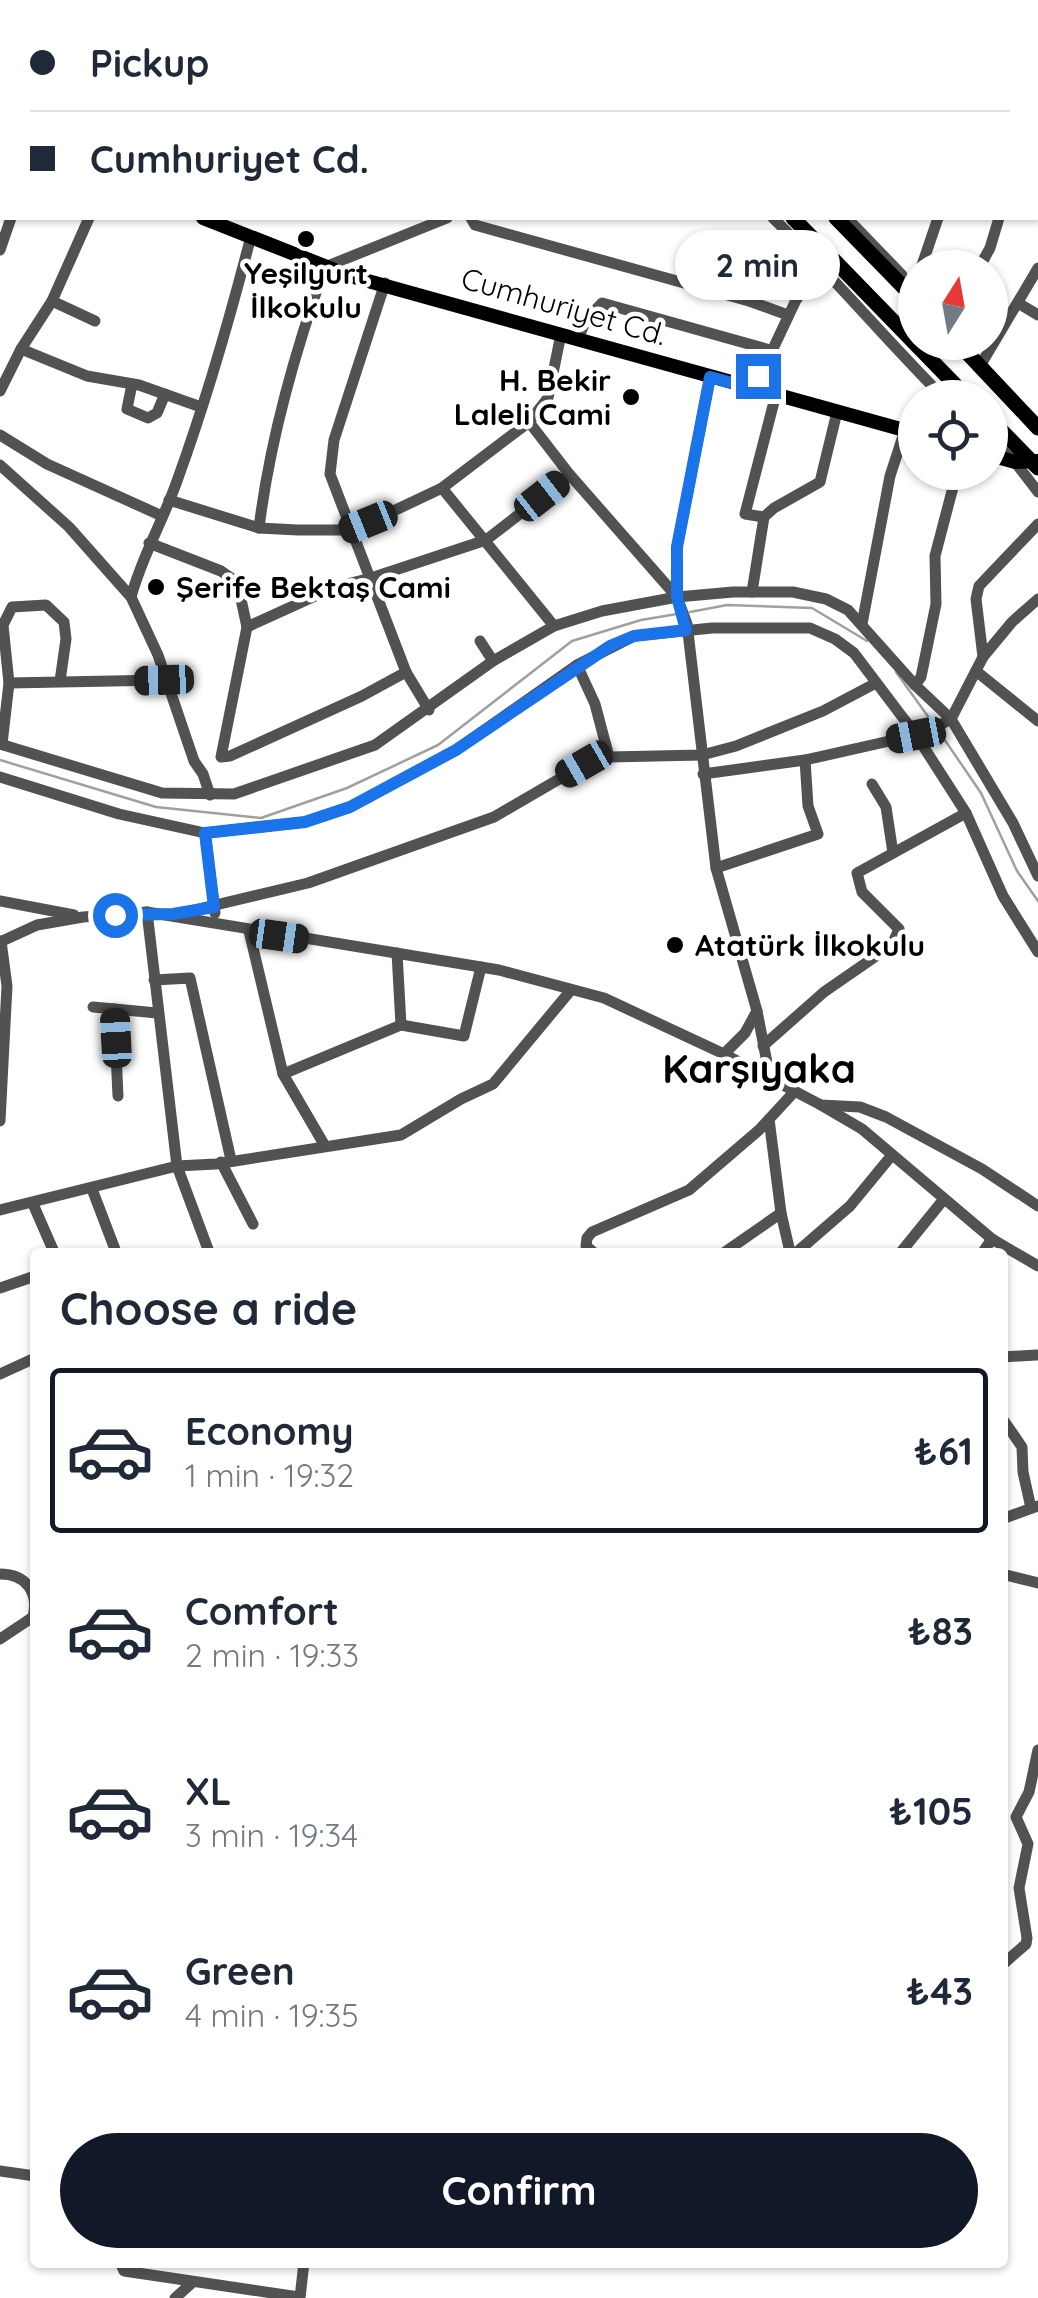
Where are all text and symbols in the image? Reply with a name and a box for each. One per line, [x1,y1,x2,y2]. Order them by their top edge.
text: Pickup [90,39,209,87]
text: Cumhuriyet Cd. [90,135,369,183]
marker: Yeşilyurt İlkokulu [295,228,317,250]
callout: 2 min [676,231,840,301]
text: 2 min [716,245,799,285]
north arrow [898,250,1008,360]
map controls [898,250,1008,490]
place label: Yeşilyurt İlkokulu [244,254,368,326]
street label: Cumhuriyet Cd. [457,259,671,353]
route end [736,354,781,399]
place label: H. Bekir Laleli Cami [454,361,611,433]
button: locate [898,380,1008,490]
marker: H. Bekir Laleli Cami [620,386,642,408]
car [509,466,575,526]
car [335,497,401,547]
place label: Şerife Bektaş Cami [176,568,451,606]
marker: Şerife Bektaş Cami [145,576,167,598]
car [133,664,195,696]
car [884,715,948,755]
car [551,736,617,792]
route start [93,893,138,938]
car [247,917,311,955]
place label: Atatürk İlkokulu [695,926,925,964]
marker: Atatürk İlkokulu [664,934,686,956]
car [99,1007,133,1069]
district label: Karşıyaka [662,1043,856,1093]
text: Choose a ride [60,1280,357,1336]
icon: car [65,1406,155,1496]
text: Economy [185,1407,354,1455]
text: ₺61 [914,1427,973,1475]
text: 1 min · 19:32 [185,1455,354,1495]
icon: car [65,1586,155,1676]
text: Comfort [185,1587,339,1635]
text: ₺83 [908,1607,973,1655]
text: 2 min · 19:33 [185,1635,359,1675]
icon: car [65,1766,155,1856]
text: XL [185,1767,231,1815]
text: ₺105 [889,1787,973,1835]
text: 3 min · 19:34 [185,1815,358,1855]
icon: car [65,1946,155,2036]
text: Green [185,1947,295,1995]
text: ₺43 [906,1967,973,2015]
text: 4 min · 19:35 [185,1995,359,2035]
button: Confirm [60,2133,978,2248]

